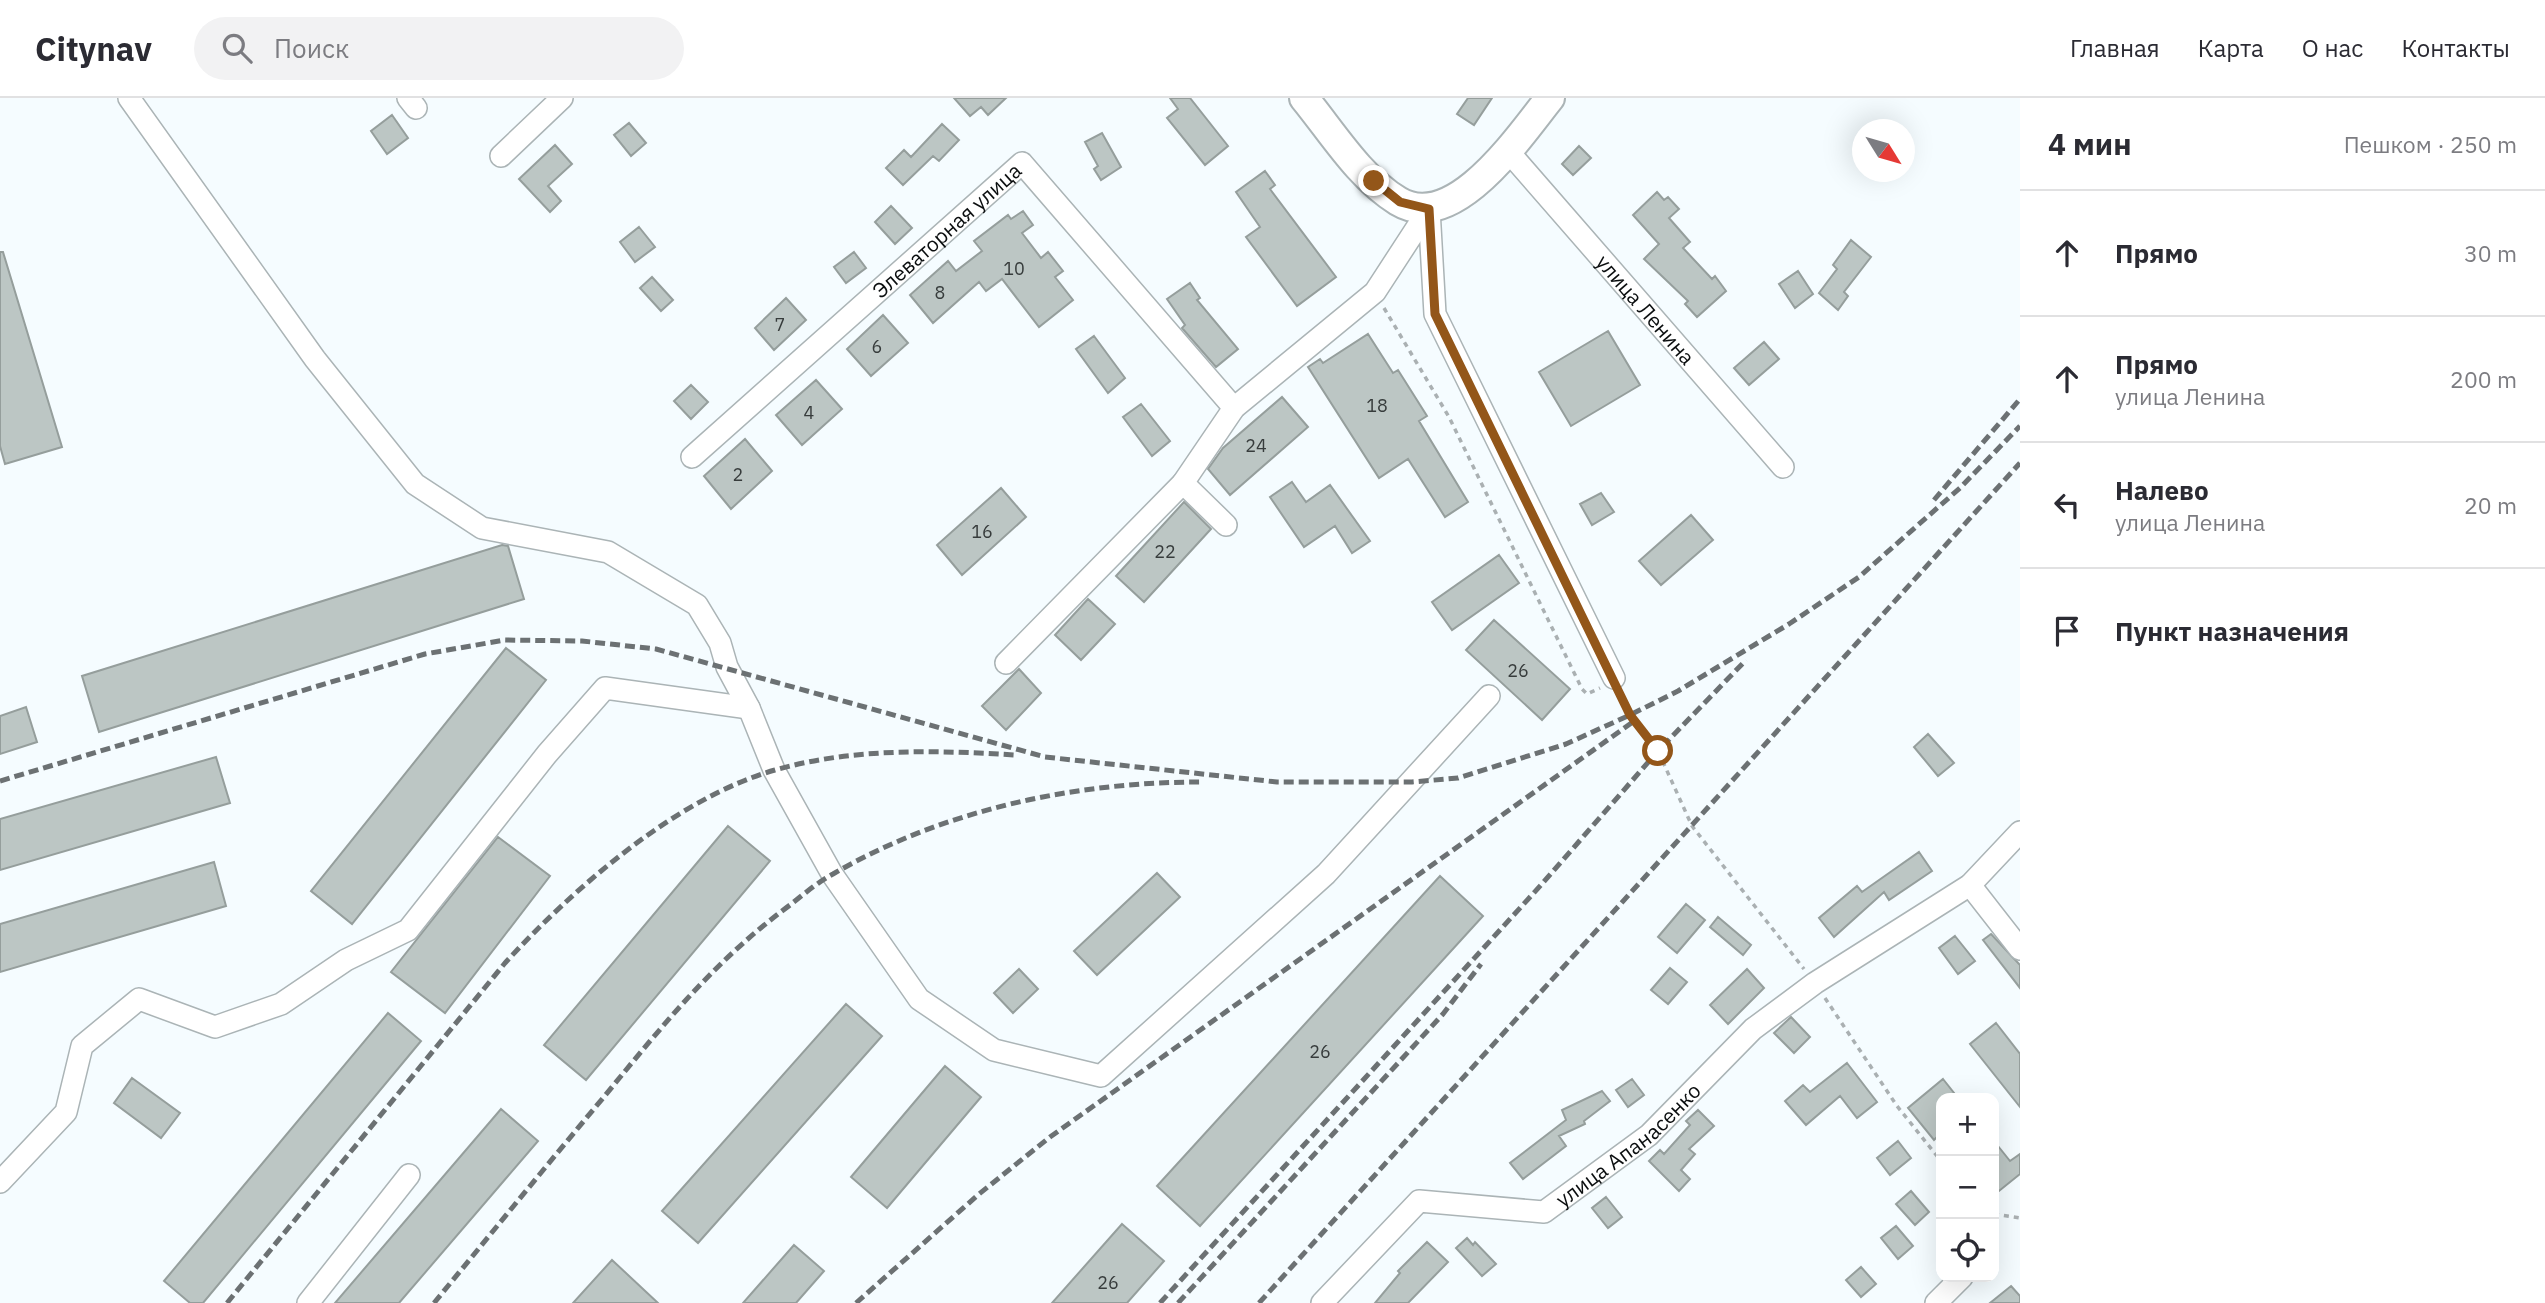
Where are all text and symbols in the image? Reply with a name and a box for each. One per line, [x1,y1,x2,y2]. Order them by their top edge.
search box [194,17,684,80]
text: Citynav [35,27,152,70]
icon: search [218,29,256,67]
text: Поиск [274,31,349,65]
text: Главная [2070,32,2160,64]
text: Карта [2198,32,2264,64]
text: О нас [2302,32,2363,64]
text: Контакты [2401,32,2510,64]
north arrow [1852,119,1915,182]
text: 4 мин [2048,124,2132,163]
text: Пешком · 250 m [2344,129,2517,159]
street label: Элеваторная улица [866,156,1027,304]
route end [1358,165,1389,196]
icon: ahead [2048,234,2086,272]
text: Прямо [2115,236,2198,270]
text: 30 m [2464,238,2517,268]
street label: улица Ленина [1590,248,1702,370]
house number: 10 [1003,257,1025,280]
house number: 8 [935,281,945,304]
house number: 7 [775,313,785,336]
house number: 6 [872,335,882,358]
text: Прямо [2115,347,2198,381]
icon: ahead [2048,360,2086,398]
text: 200 m [2450,364,2517,394]
text: улица Ленина [2115,381,2265,411]
house number: 18 [1366,394,1388,417]
house number: 4 [804,401,815,424]
house number: 24 [1245,434,1267,457]
house number: 2 [733,463,743,486]
text: Налево [2115,473,2209,507]
icon: left [2048,486,2086,524]
text: 20 m [2464,490,2517,520]
text: улица Ленина [2115,507,2265,537]
house number: 16 [971,520,993,543]
house number: 22 [1154,540,1176,563]
icon: arrive [2048,612,2086,650]
text: Пункт назначения [2115,614,2349,648]
house number: 26 [1507,659,1529,682]
route start [1642,735,1673,766]
house number: 26 [1309,1040,1331,1063]
street label: улица Апанасенко [1550,1077,1707,1213]
map controls [1936,1093,1999,1282]
button: + [1936,1093,1999,1156]
button: − [1936,1156,1999,1219]
button: locate [1936,1219,1999,1282]
house number: 26 [1097,1271,1119,1294]

